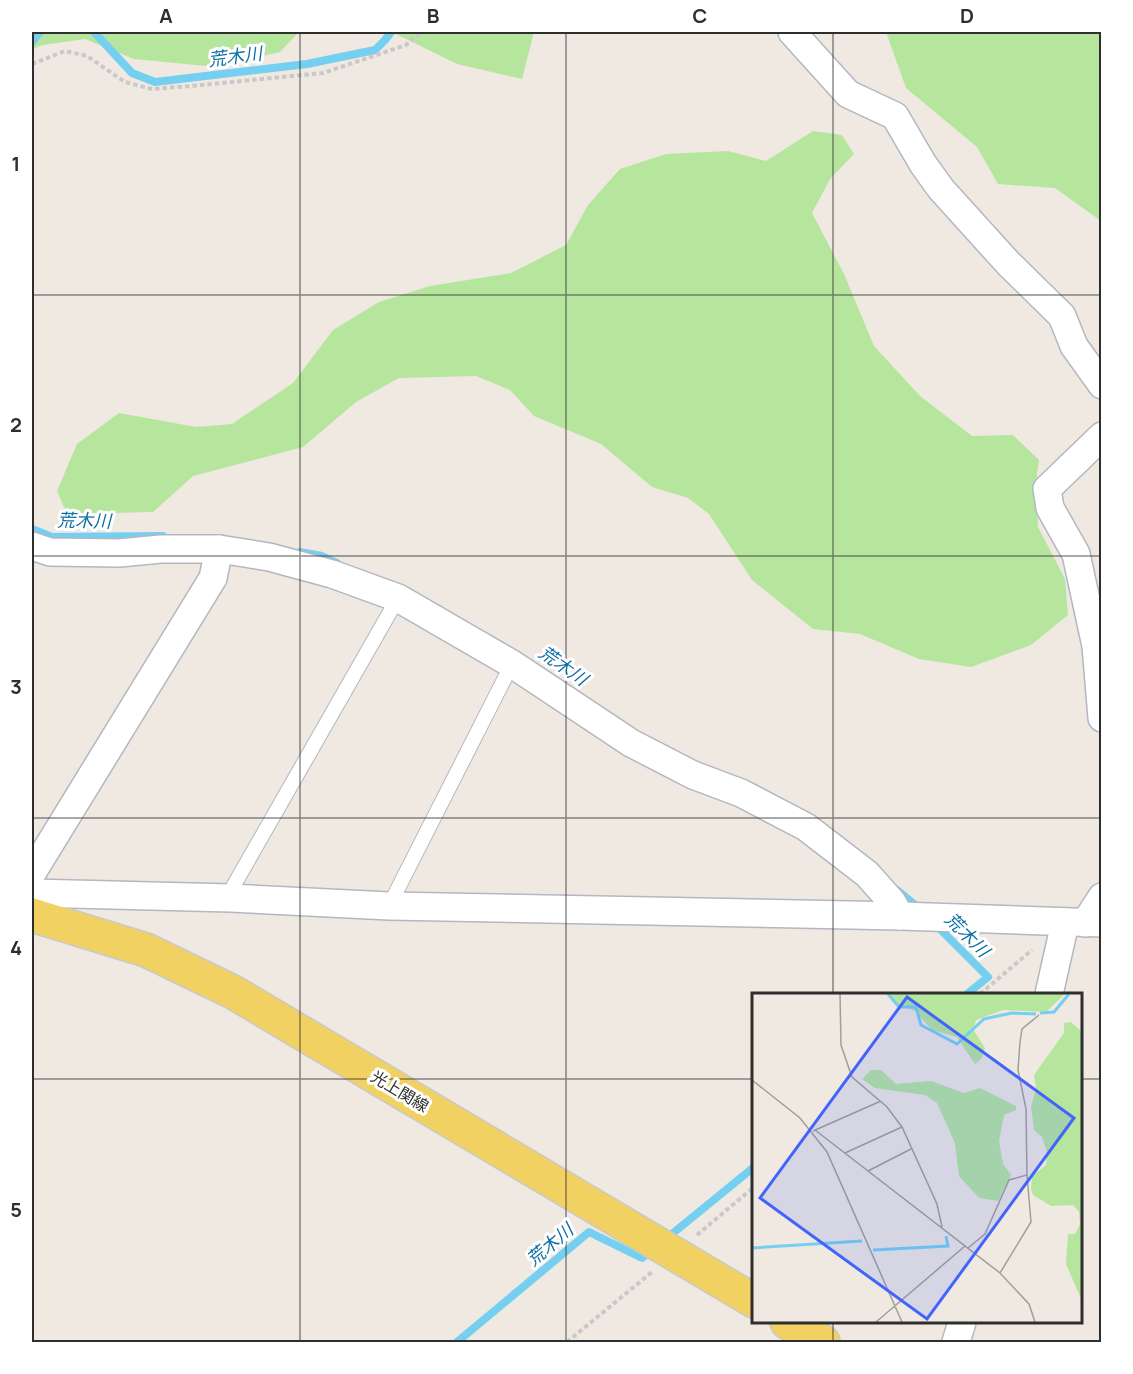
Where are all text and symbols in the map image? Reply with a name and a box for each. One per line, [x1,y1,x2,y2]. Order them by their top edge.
text: A [159,2,173,29]
text: B [427,2,440,29]
text: C [693,2,707,29]
text: D [960,2,974,29]
water label: 荒木川 [207,41,265,71]
text: 1 [12,150,20,177]
text: 2 [10,411,22,438]
water label: 荒木川 [57,508,113,533]
water label: 荒木川 [535,640,594,692]
text: 3 [10,673,22,700]
water label: 荒木川 [940,907,997,963]
text: 4 [10,934,22,961]
inset map [752,993,1082,1323]
street label: 光上関線 [367,1065,433,1117]
text: 5 [10,1196,22,1223]
water label: 荒木川 [521,1216,579,1271]

